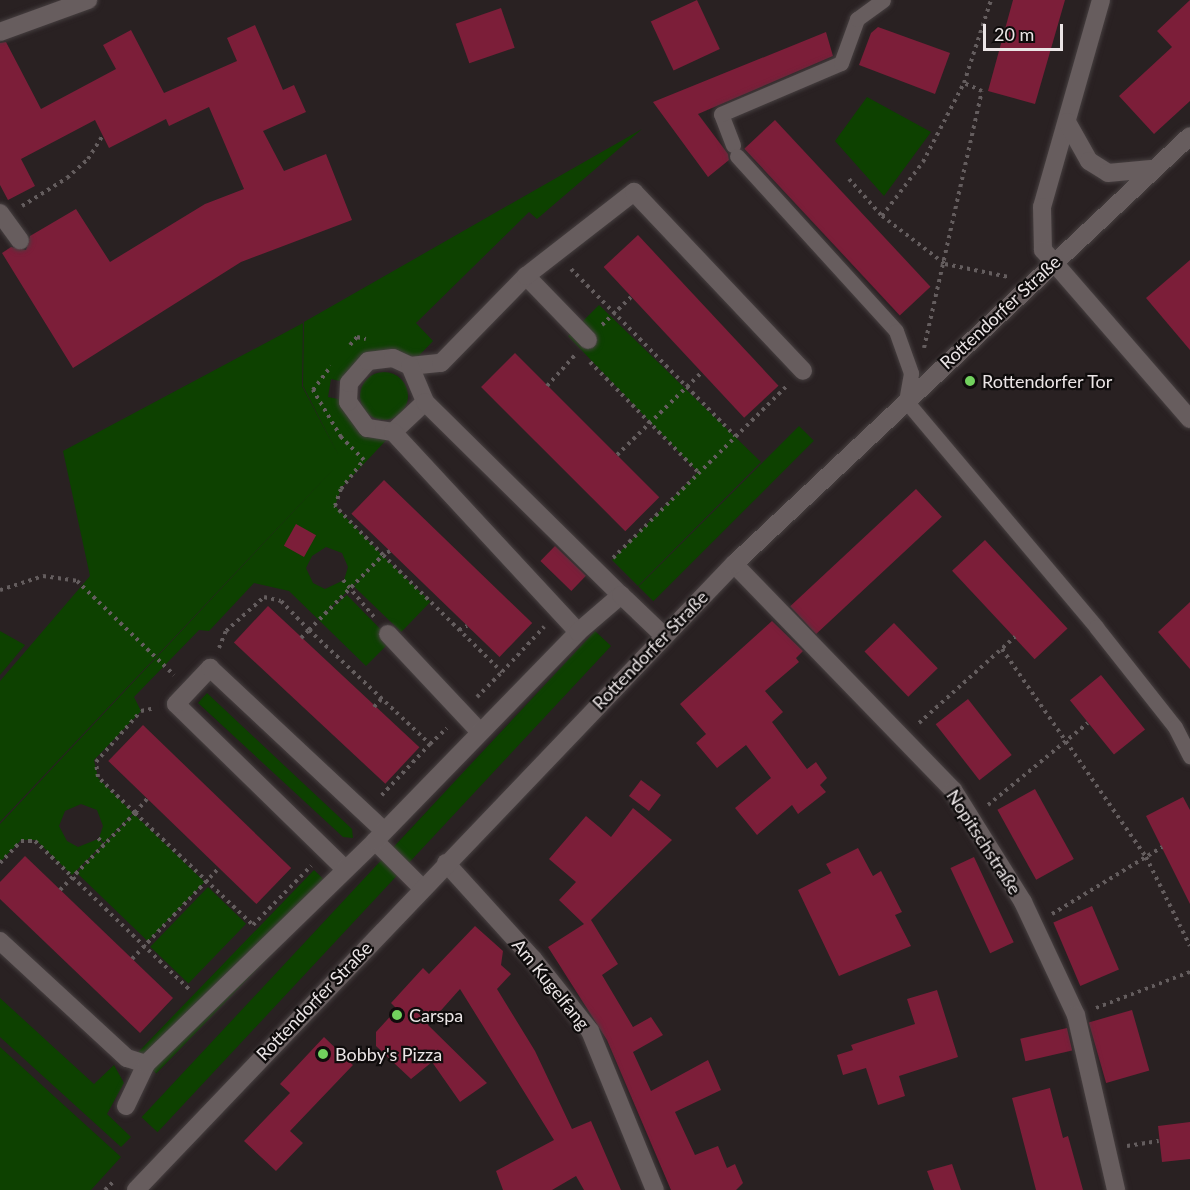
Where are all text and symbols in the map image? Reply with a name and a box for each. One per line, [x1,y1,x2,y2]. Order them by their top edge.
scale bar [986,12,1066,50]
text: 20 m [994,23,1034,45]
street label: Rottendorfer Straße [935,251,1065,373]
place label: Rottendorfer Tor [982,370,1113,392]
marker: Rottendorfer Tor [963,374,977,388]
street label: Rottendorfer Straße [588,586,712,714]
street label: Nopitschstraße [942,786,1026,898]
street label: Am Kugelfang [508,934,594,1034]
street label: Rottendorfer Straße [252,937,376,1065]
place label: Carspa [409,1004,463,1026]
marker: Carspa [390,1008,404,1022]
place label: Bobby's Pizza [335,1043,442,1065]
marker: Bobby's Pizza [316,1047,330,1061]

